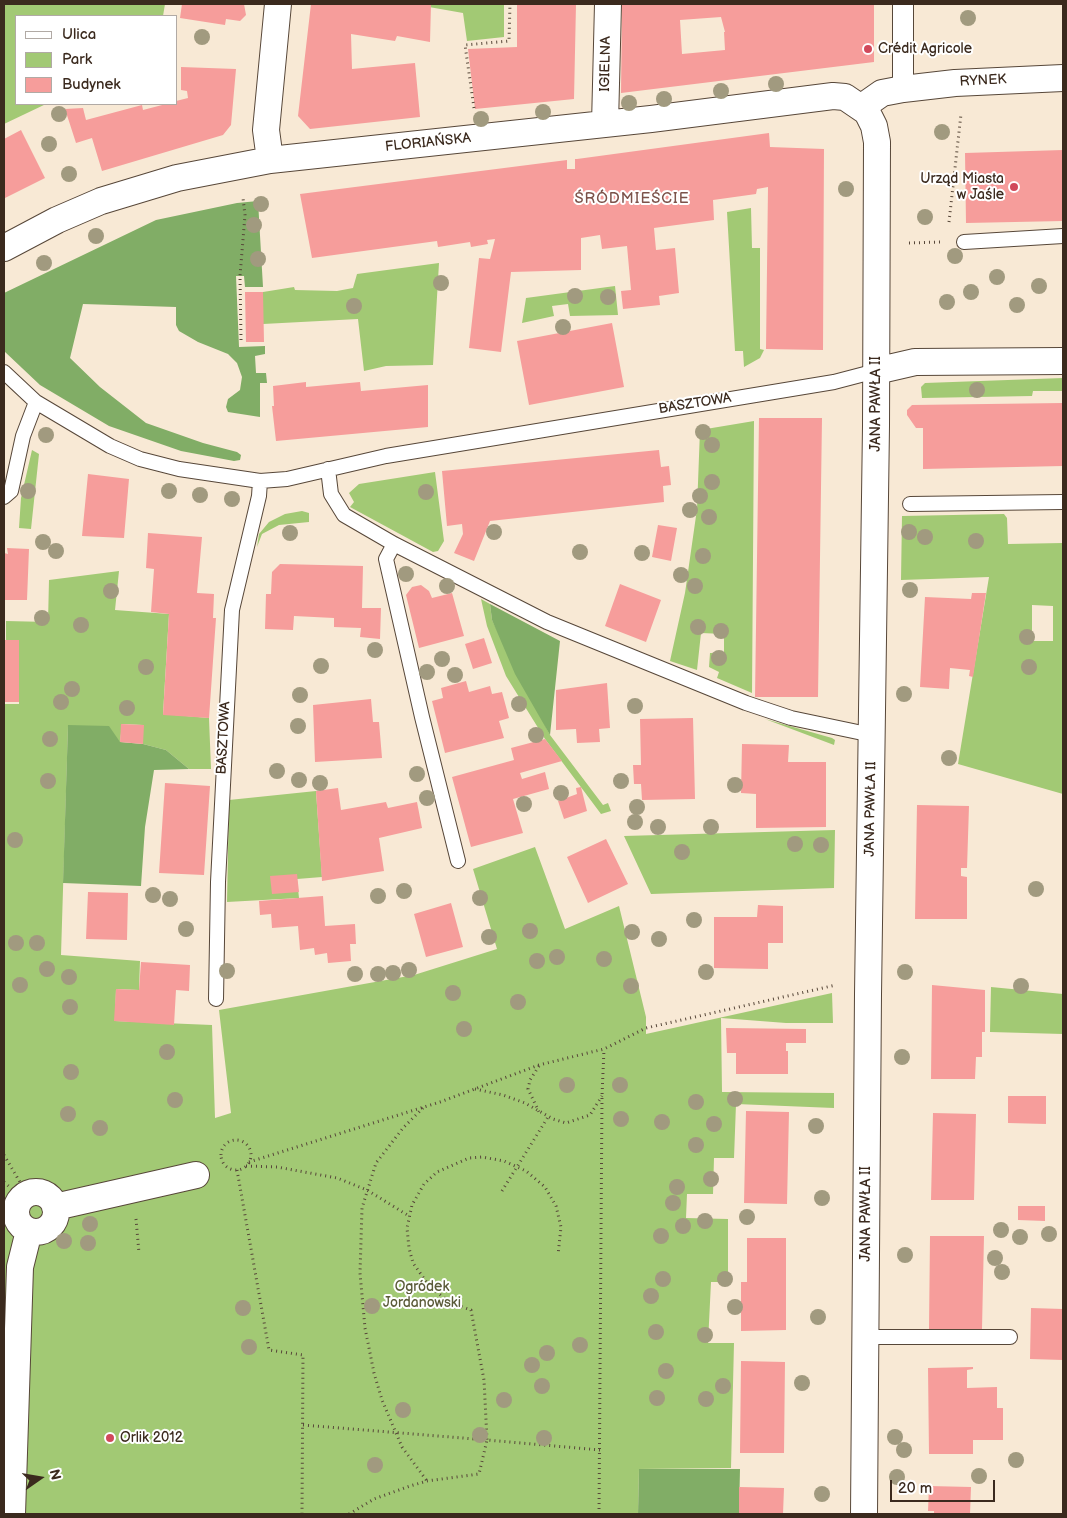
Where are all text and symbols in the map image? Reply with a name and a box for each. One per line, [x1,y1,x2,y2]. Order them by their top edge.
legend [15,15,178,105]
text: Ulica [62,25,96,44]
street label: IGIELNA [597,36,615,92]
place label: Crédit Agricole [878,41,972,57]
marker: Crédit Agricole [862,43,874,55]
text: Park [62,50,92,69]
street label: RYNEK [959,71,1007,91]
text: Budynek [62,75,121,94]
street label: FLORIAŃSKA [384,130,472,156]
place label: Urząd Miasta w Jaśle [920,171,1004,203]
marker: Urząd Miasta w Jaśle [1008,181,1020,193]
district label: ŚRÓDMIEŚCIE [573,190,691,208]
street label: JANA PAWŁA II [868,356,884,452]
street label: BASZTOWA [658,390,732,418]
street label: BASZTOWA [214,701,234,775]
street label: JANA PAWŁA II [862,761,880,857]
street label: JANA PAWŁA II [858,1166,874,1262]
park label: Ogródek Jordanowski [383,1279,461,1311]
place label: Orlik 2012 [120,1430,183,1446]
marker: Orlik 2012 [104,1432,116,1444]
north arrow [15,1453,65,1503]
text: N [46,1467,65,1482]
scale bar [892,1470,997,1502]
text: 20 m [898,1479,932,1498]

